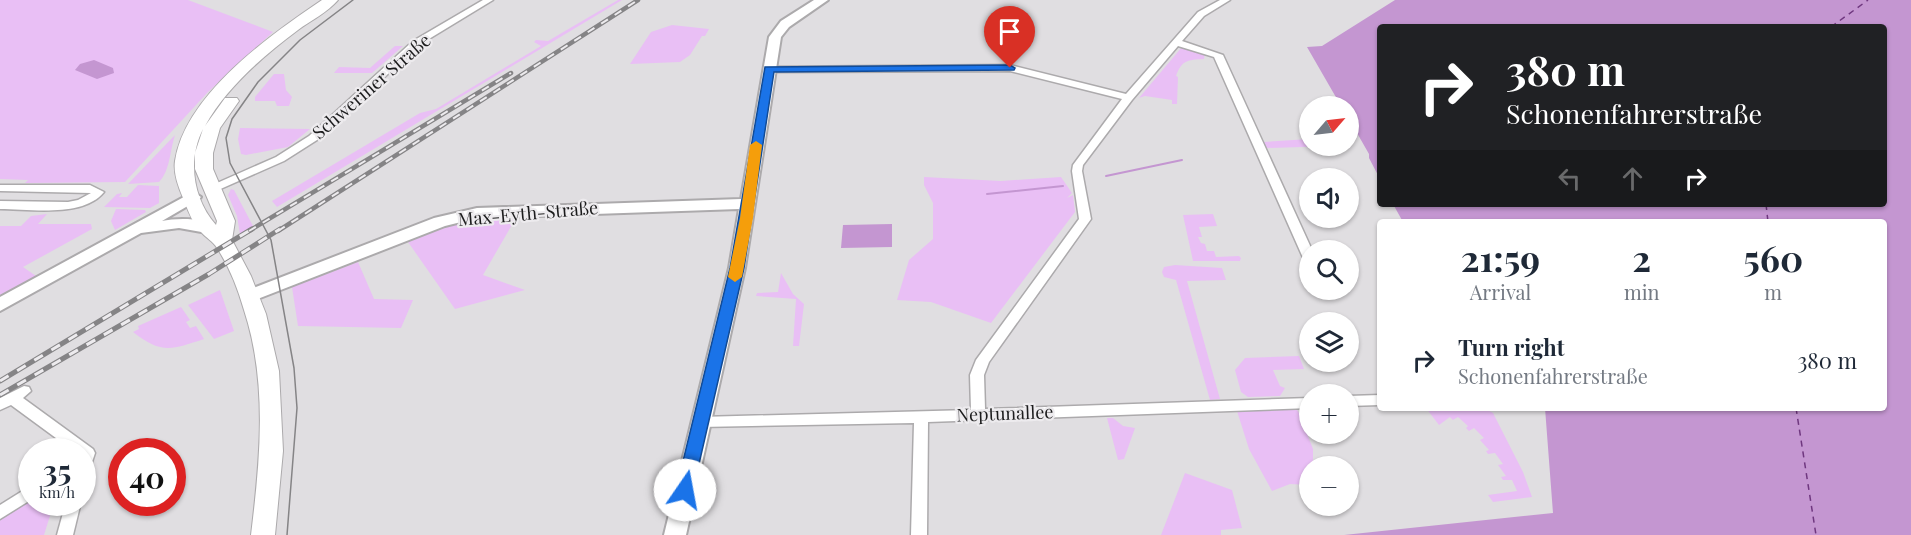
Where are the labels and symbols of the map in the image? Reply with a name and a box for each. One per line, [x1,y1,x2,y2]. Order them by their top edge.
pin [984,6,1035,68]
street label: Schweriner Straße [307,28,435,144]
north arrow [1299,96,1359,156]
street label: Max-Eyth-Straße [457,195,599,231]
street label: Neptunallee [956,399,1054,427]
speed limit sign: 40 [108,438,186,516]
position arrow [653,458,717,522]

